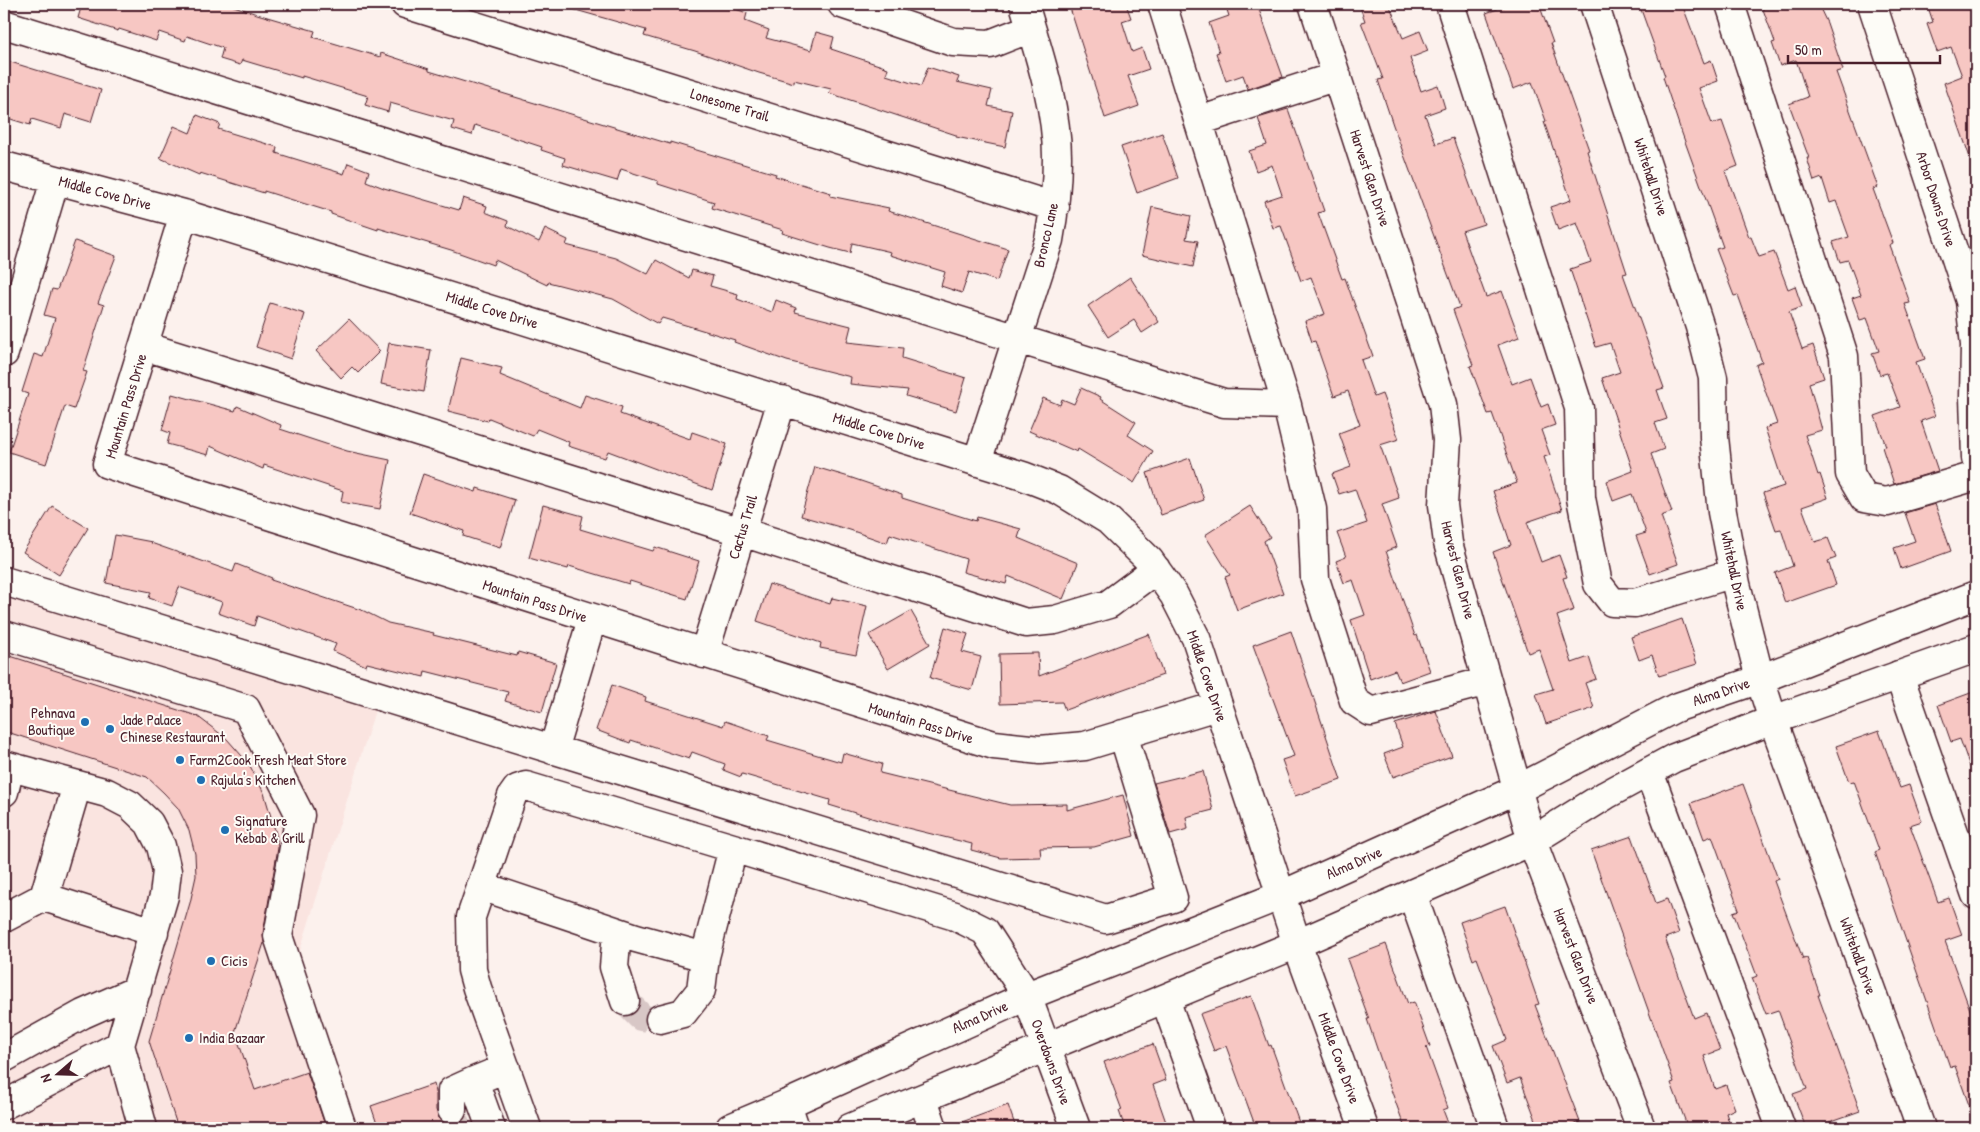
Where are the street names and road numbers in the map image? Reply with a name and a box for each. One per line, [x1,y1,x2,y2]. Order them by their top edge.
street label: Lonesome Trail [688,83,772,127]
street label: Harvest Glen Drive [1345,127,1396,229]
street label: Whitehall Drive [1629,135,1674,218]
street label: Arbor Downs Drive [1911,149,1962,249]
street label: Middle Cove Drive [56,170,154,215]
street label: Bronco Lane [1028,200,1063,269]
street label: Middle Cove Drive [444,286,541,334]
street label: Mountain Pass Drive [100,351,151,461]
street label: Middle Cove Drive [831,407,928,455]
street label: Cactus Trail [723,492,762,562]
street label: Harvest Glen Drive [1436,519,1481,621]
street label: Whitehall Drive [1716,529,1753,612]
street label: Mountain Pass Drive [480,574,590,627]
street label: Middle Cove Drive [1182,627,1233,724]
street label: Alma Drive [1689,672,1752,711]
street label: Mountain Pass Drive [866,697,976,748]
street label: Alma Drive [1323,841,1385,884]
street label: Harvest Glen Drive [1549,905,1604,1007]
street label: Whitehall Drive [1835,914,1882,997]
street label: Alma Drive [949,995,1011,1038]
street label: Middle Cove Drive [1313,1009,1366,1106]
street label: Overdowns Drive [1026,1016,1077,1107]

